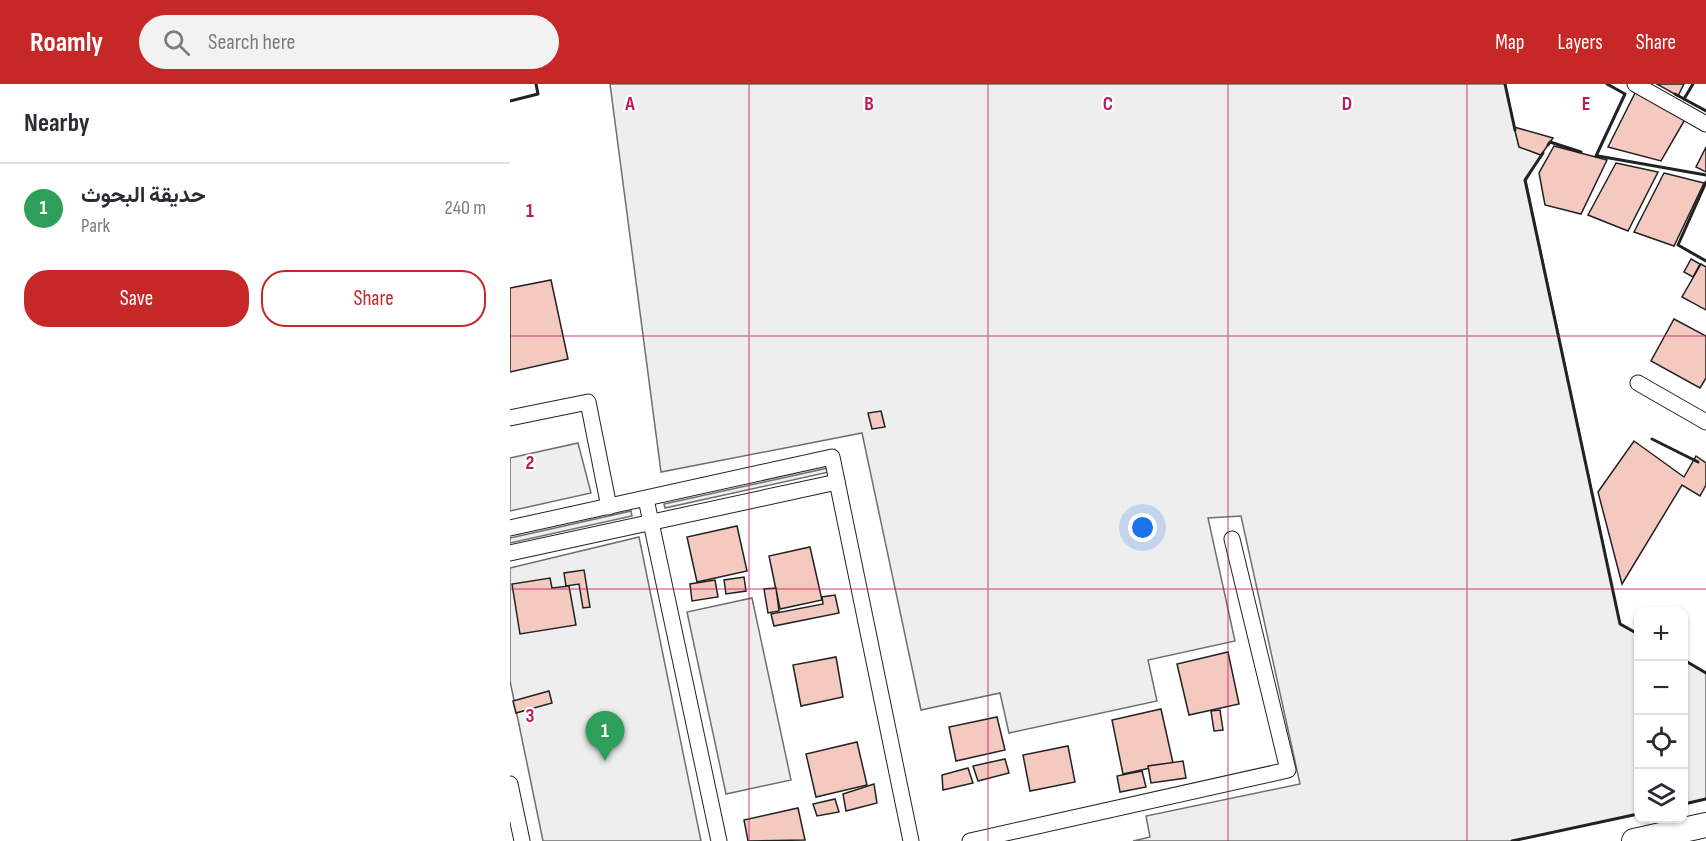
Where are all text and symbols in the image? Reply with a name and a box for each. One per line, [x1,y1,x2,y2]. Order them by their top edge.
search box [139,15,559,69]
text: Roamly [30,26,103,59]
icon: search [160,26,193,59]
text: Search here [208,29,295,56]
text: Map [1495,30,1524,55]
text: Layers [1557,30,1603,55]
text: Share [1636,30,1676,55]
text: A [624,92,635,116]
text: B [864,92,874,116]
text: C [1103,92,1113,116]
text: D [1342,92,1352,116]
text: E [1582,92,1590,116]
text: Nearby [24,108,90,139]
text: حديقة البحوث [81,182,206,209]
text: 1 [40,196,47,220]
text: 240 m [445,196,486,220]
text: 1 [526,199,534,223]
text: Park [81,214,110,238]
button: Save [24,270,249,327]
button: Share [261,270,486,327]
text: 2 [526,451,534,475]
your location [1128,513,1157,542]
map controls [1634,607,1688,823]
button: + [1634,607,1688,661]
button: − [1634,661,1688,715]
text: 3 [526,704,535,728]
pin: 1 [586,712,625,761]
button: locate [1634,715,1688,769]
button: layers [1634,769,1688,823]

